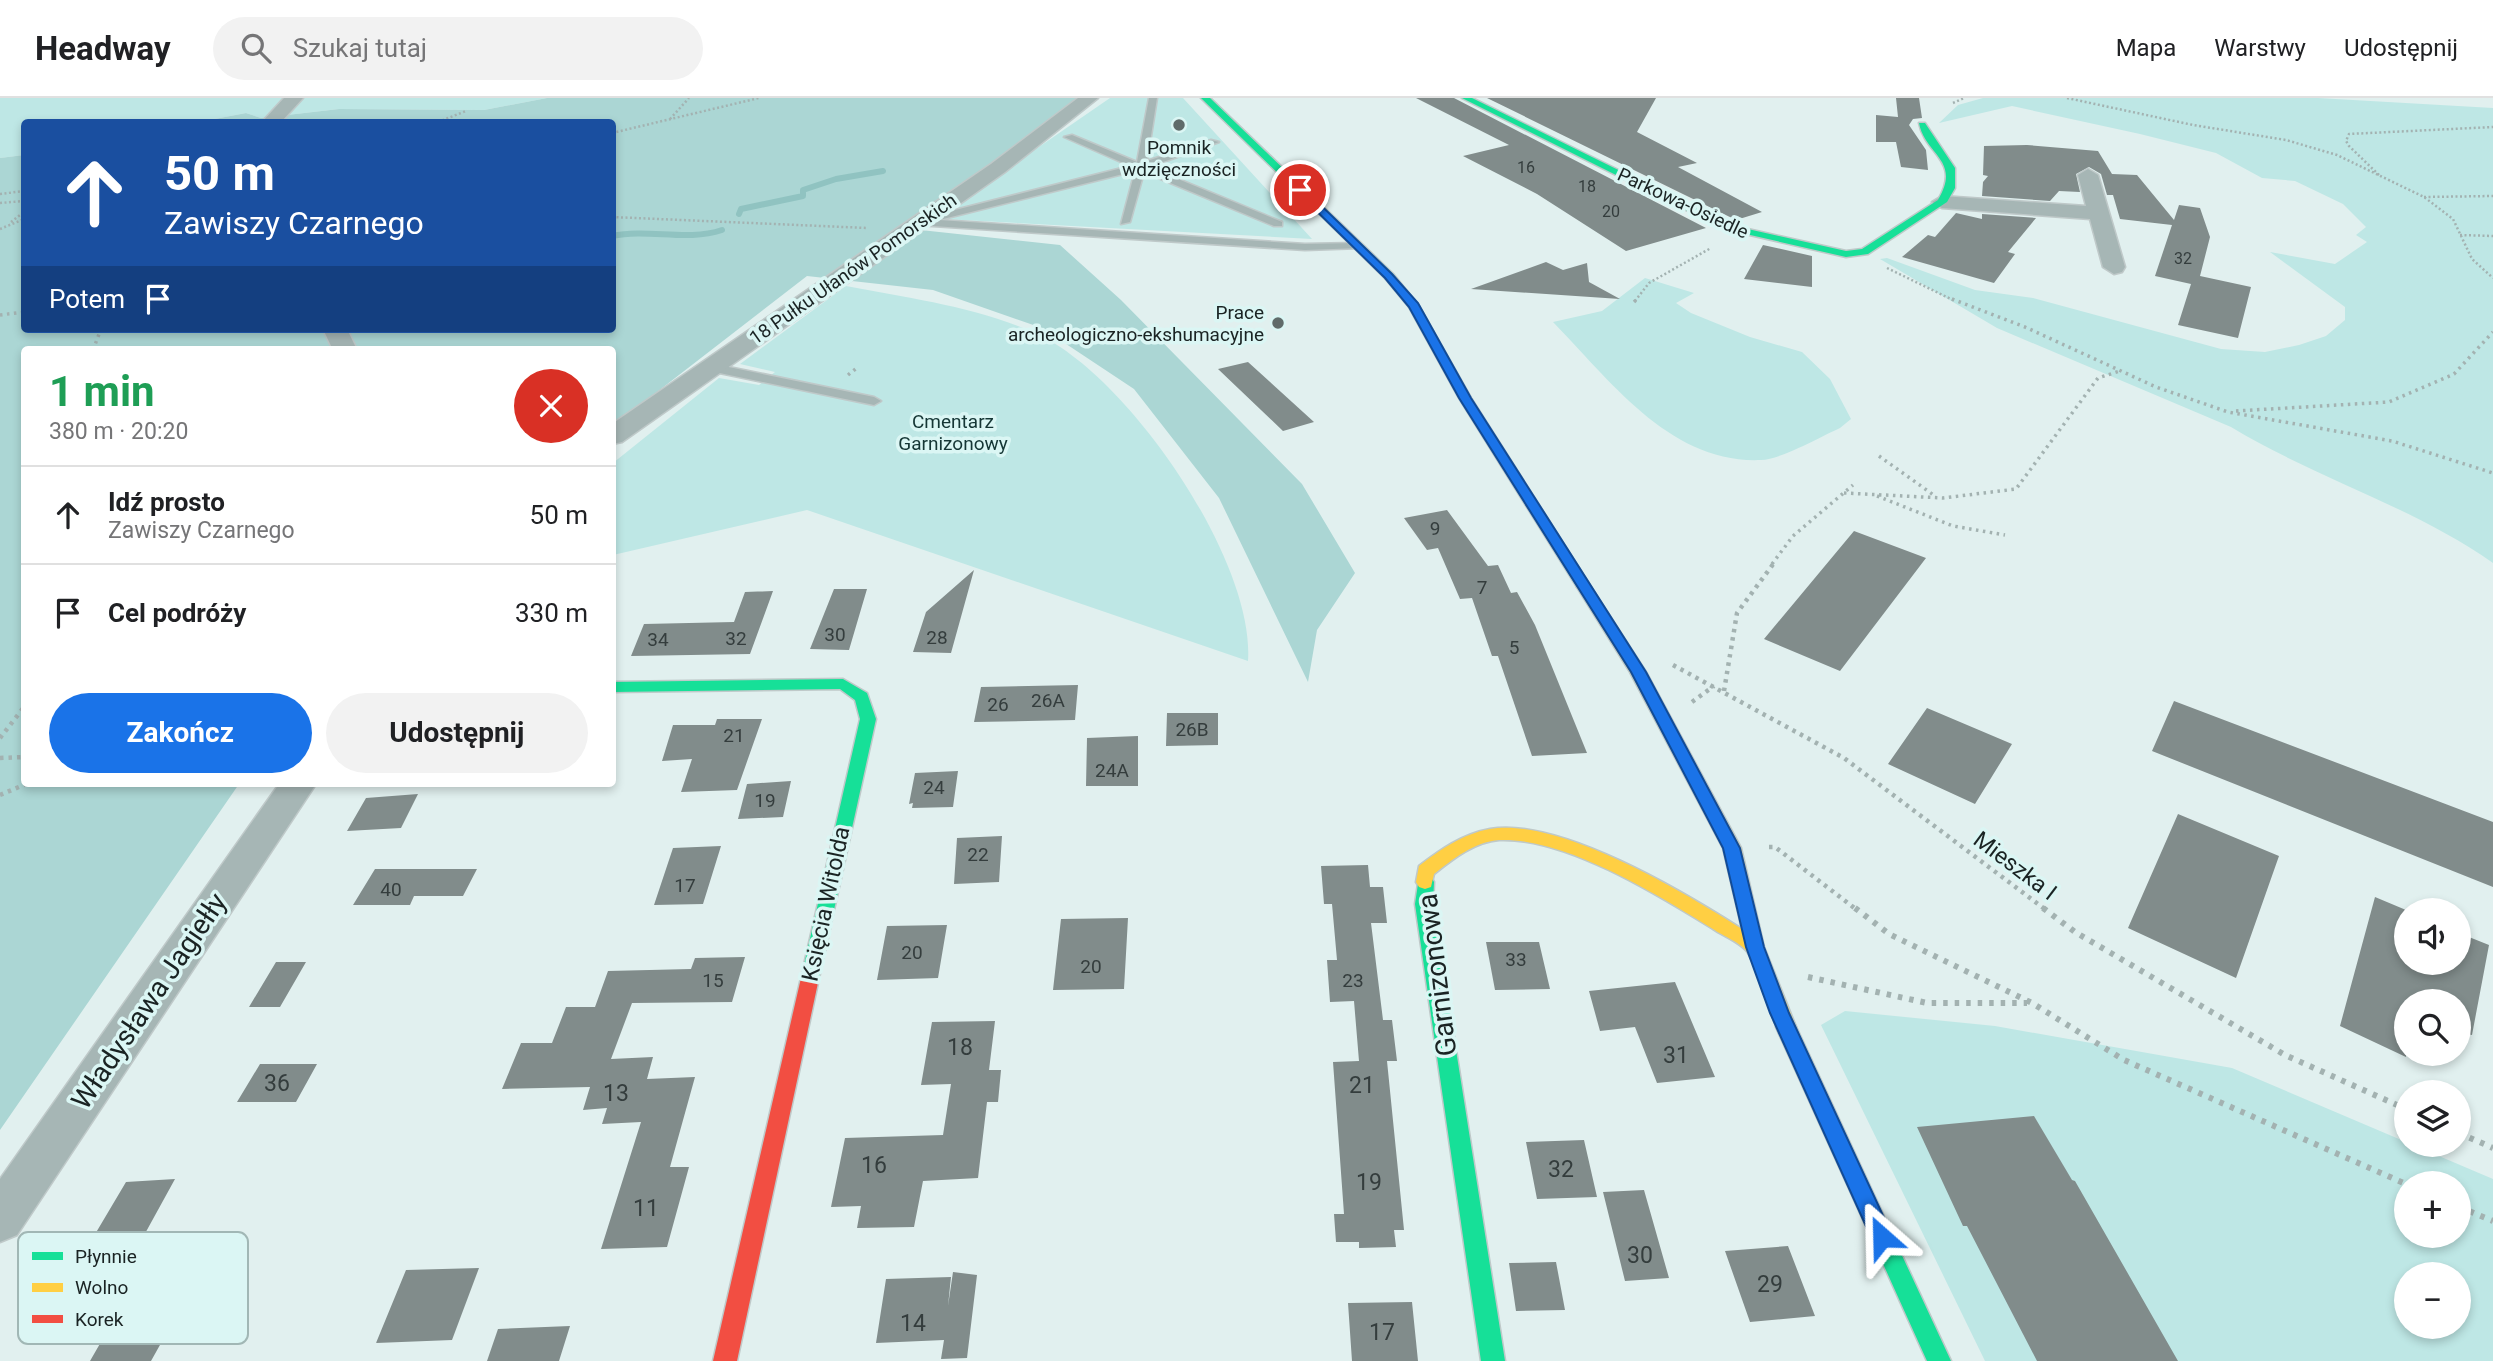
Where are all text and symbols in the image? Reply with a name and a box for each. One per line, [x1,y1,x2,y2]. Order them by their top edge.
search box [213,17,703,80]
text: Headway [35,29,171,68]
icon: search [237,29,275,67]
text: Szukaj tutaj [293,33,427,63]
text: Mapa [2116,34,2176,62]
text: Warstwy [2214,34,2306,62]
text: Udostępnij [2344,34,2458,62]
marker: Pomnik wdzięczności [1171,117,1187,133]
place label: Pomnik wdzięczności [1122,136,1236,181]
text: 50 m [164,145,275,202]
icon: ahead [49,147,140,238]
house number: 16 [1517,158,1535,177]
pin [1270,160,1330,220]
street label: Parkowa-Osiedle [1614,163,1752,243]
icon: arrive [1281,171,1319,209]
house number: 18 [1578,177,1596,196]
street label: 18 Pułku Ułanów Pomorskich [745,189,961,349]
house number: 20 [1602,202,1620,221]
text: Zawiszy Czarnego [164,204,424,242]
house number: 32 [2174,249,2192,268]
icon: arrive [139,280,177,318]
text: Potem [49,284,125,314]
place label: Prace archeologiczno-ekshumacyjne [1008,301,1264,346]
marker: Prace archeologiczno-ekshumacyjne [1270,315,1286,331]
text: 1 min [49,367,155,416]
button: close [514,369,588,443]
park label: Cmentarz Garnizonowy [898,410,1008,455]
text: 380 m · 20:20 [49,418,188,445]
text: Idź prosto [108,487,225,517]
icon: ahead [49,496,87,534]
text: 50 m [530,500,588,530]
text: Zawiszy Czarnego [108,517,295,544]
house number: 9 [1430,517,1440,540]
house number: 7 [1477,576,1487,599]
icon: arrive [49,594,87,632]
text: Cel podróży [108,598,246,628]
text: 330 m [515,598,588,628]
house number: 30 [824,623,846,646]
house number: 28 [926,626,948,649]
house number: 32 [725,627,747,650]
house number: 34 [647,628,669,651]
house number: 5 [1509,636,1519,659]
house number: 26A [1031,689,1065,712]
button: Zakończ [49,693,312,773]
button: Udostępnij [326,693,588,773]
house number: 26 [987,693,1009,716]
house number: 26B [1175,718,1209,741]
house number: 21 [723,724,745,747]
house number: 24A [1095,759,1129,782]
house number: 24 [923,776,945,799]
house number: 19 [754,789,776,812]
street label: Księcia Witolda [796,824,856,984]
street label: Mieszka I [1968,826,2062,906]
house number: 22 [967,843,989,866]
house number: 17 [674,874,696,897]
house number: 40 [380,878,402,901]
street label: Władysława Jagiełły [64,887,234,1115]
street label: Garnizonowa [1411,892,1463,1058]
map controls [2394,898,2471,1339]
button: sound [2394,898,2471,975]
house number: 20 [901,941,923,964]
house number: 33 [1505,948,1527,971]
house number: 20 [1080,955,1102,978]
house number: 15 [702,969,724,992]
house number: 23 [1342,969,1364,992]
button: search [2394,989,2471,1066]
house number: 18 [947,1034,973,1061]
house number: 31 [1663,1042,1689,1069]
house number: 36 [264,1070,290,1097]
house number: 21 [1349,1072,1375,1099]
house number: 13 [603,1080,629,1107]
button: layers [2394,1080,2471,1157]
house number: 16 [861,1152,887,1179]
house number: 32 [1548,1156,1574,1183]
house number: 19 [1356,1169,1382,1196]
button: + [2394,1171,2471,1248]
house number: 11 [633,1195,659,1222]
position arrow [1845,1200,1919,1274]
legend [18,1232,248,1344]
house number: 30 [1627,1242,1653,1269]
text: Płynnie [75,1245,137,1268]
button: − [2394,1262,2471,1339]
house number: 29 [1757,1271,1783,1298]
text: Wolno [75,1276,128,1299]
text: Korek [75,1308,124,1331]
house number: 14 [900,1310,926,1337]
house number: 17 [1369,1319,1395,1346]

